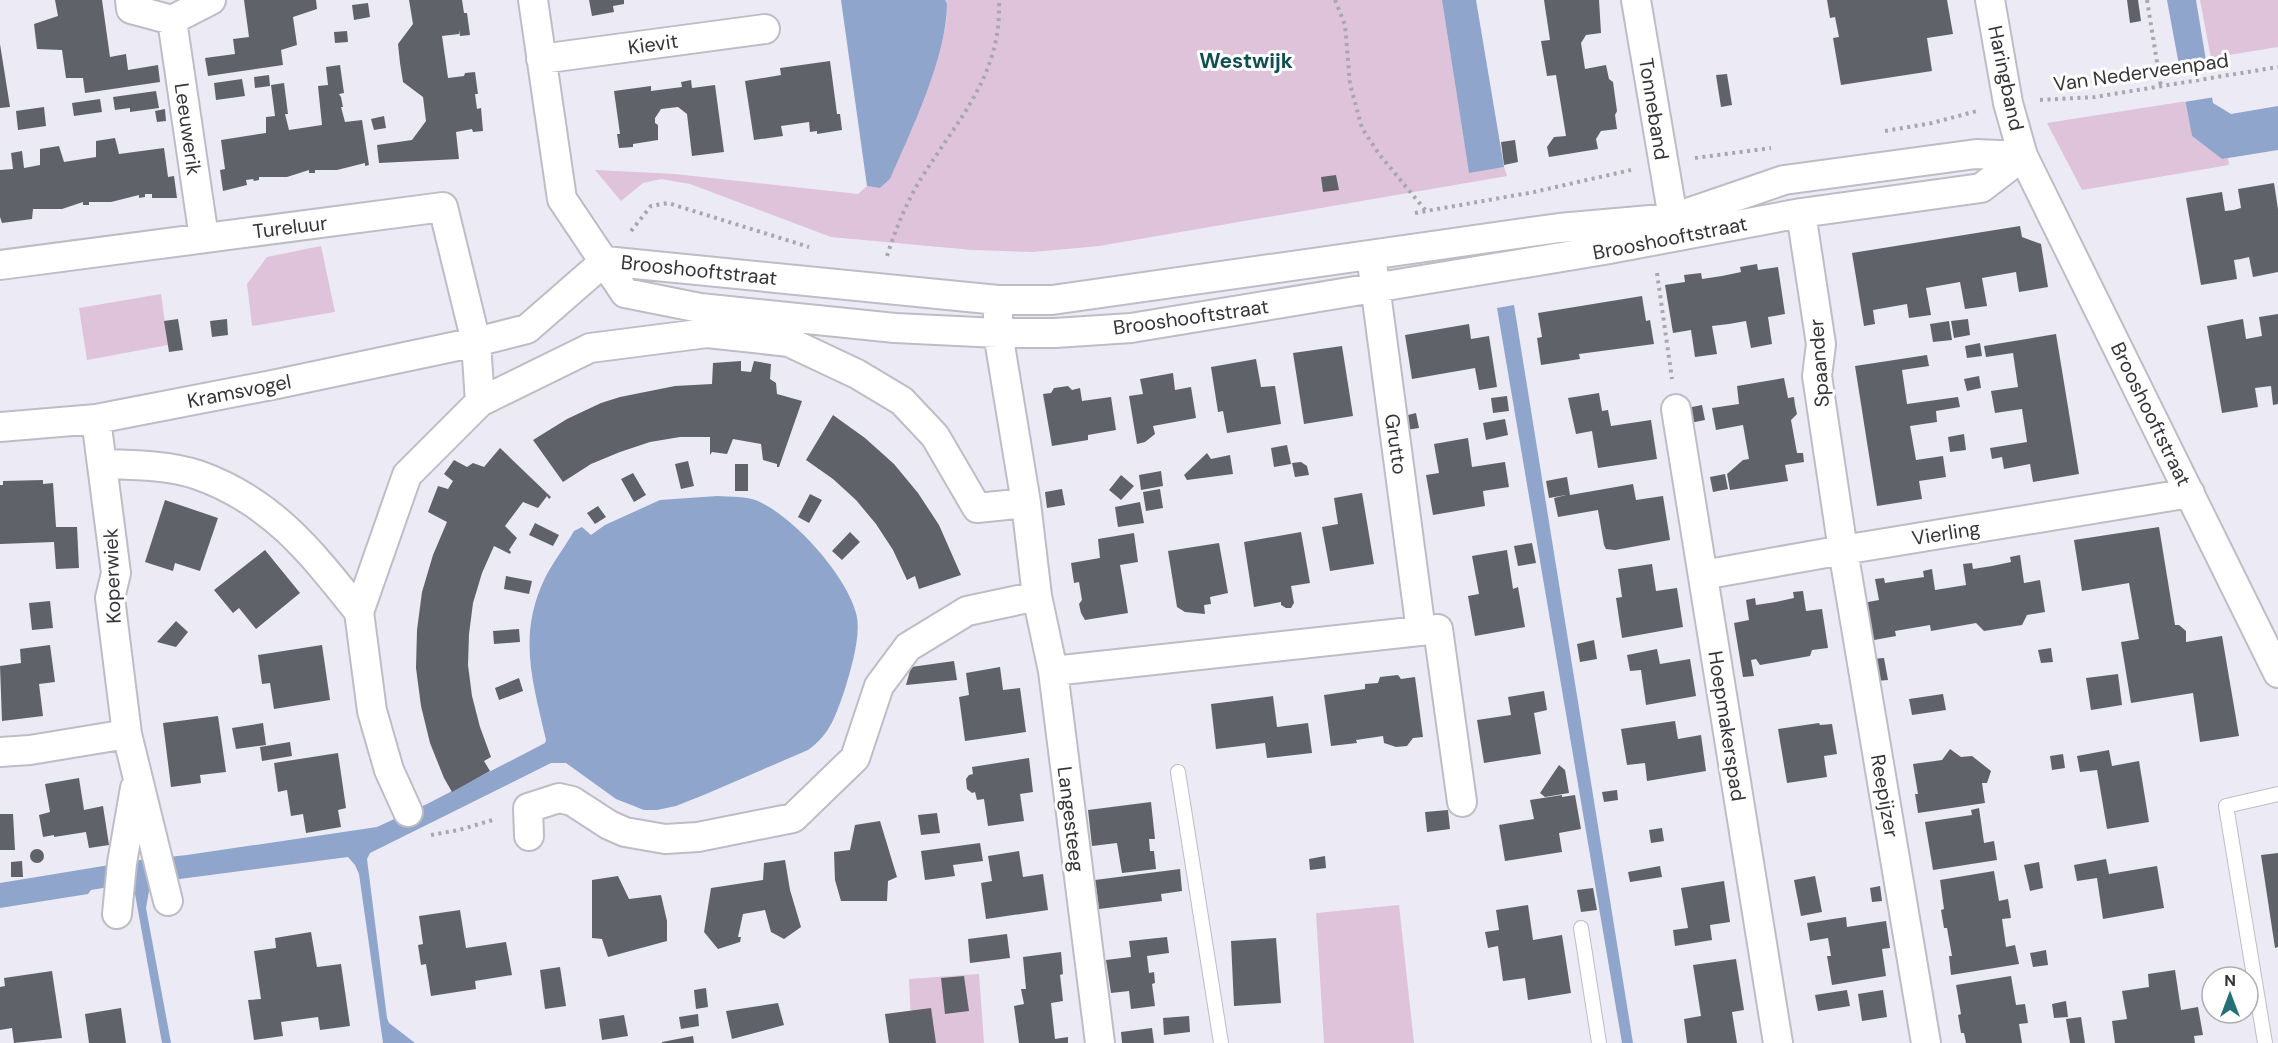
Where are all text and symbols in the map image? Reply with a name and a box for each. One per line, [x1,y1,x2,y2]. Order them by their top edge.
street label: Haringband [1982,23,2030,133]
street label: Kievit [626,28,680,60]
district label: Westwijk [1199,47,1293,75]
street label: Van Nederveenpad [2052,47,2230,97]
street label: Tonneband [1633,56,1675,162]
street label: Leeuwerik [169,81,207,177]
street label: Tureluur [251,210,329,244]
street label: Brooshooftstraat [1591,210,1750,266]
street label: Brooshooftstraat [620,249,779,291]
street label: Brooshooftstraat [1112,293,1271,341]
street label: Spaander [1803,318,1835,408]
street label: Brooshooftstraat [2105,338,2197,490]
street label: Kramsvogel [185,368,293,414]
street label: Grutto [1379,412,1413,476]
street label: Vierling [1910,515,1982,551]
street label: Koperwiek [97,528,127,624]
street label: Hoepmakerspad [1702,649,1752,803]
street label: Reepijzer [1865,752,1905,840]
street label: Langesteeg [1052,765,1090,873]
north arrow [2200,965,2260,1025]
text: N [2224,970,2236,991]

